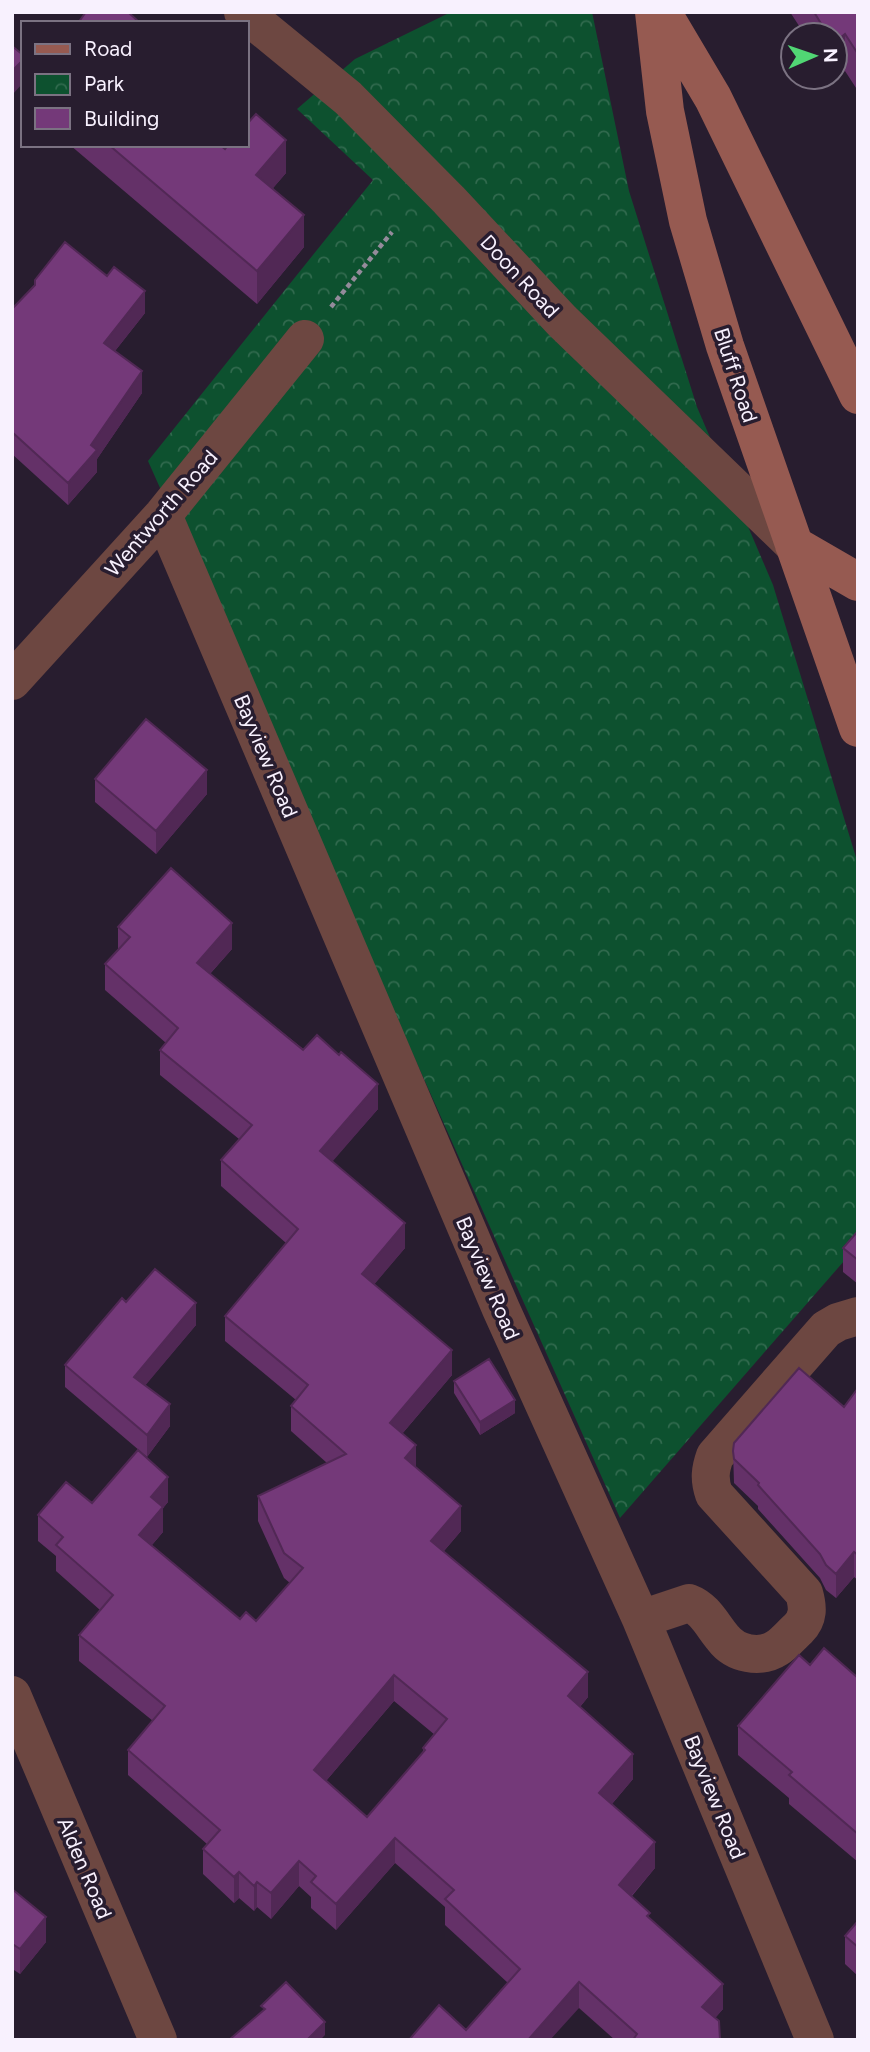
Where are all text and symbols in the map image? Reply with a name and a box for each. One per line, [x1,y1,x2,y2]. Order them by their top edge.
legend [21,21,248,147]
north arrow [779,21,849,91]
text: Road [84,36,132,61]
text: N [819,48,842,63]
text: Park [84,71,125,96]
text: Building [84,106,159,131]
street label: Doon Road [475,229,565,323]
street label: Bluff Road [709,324,763,426]
street label: Wentworth Road [99,445,223,581]
street label: Bayview Road [229,691,303,821]
street label: Bayview Road [451,1213,525,1343]
street label: Bayview Road [679,1731,751,1863]
street label: Alden Road [52,1813,118,1923]

